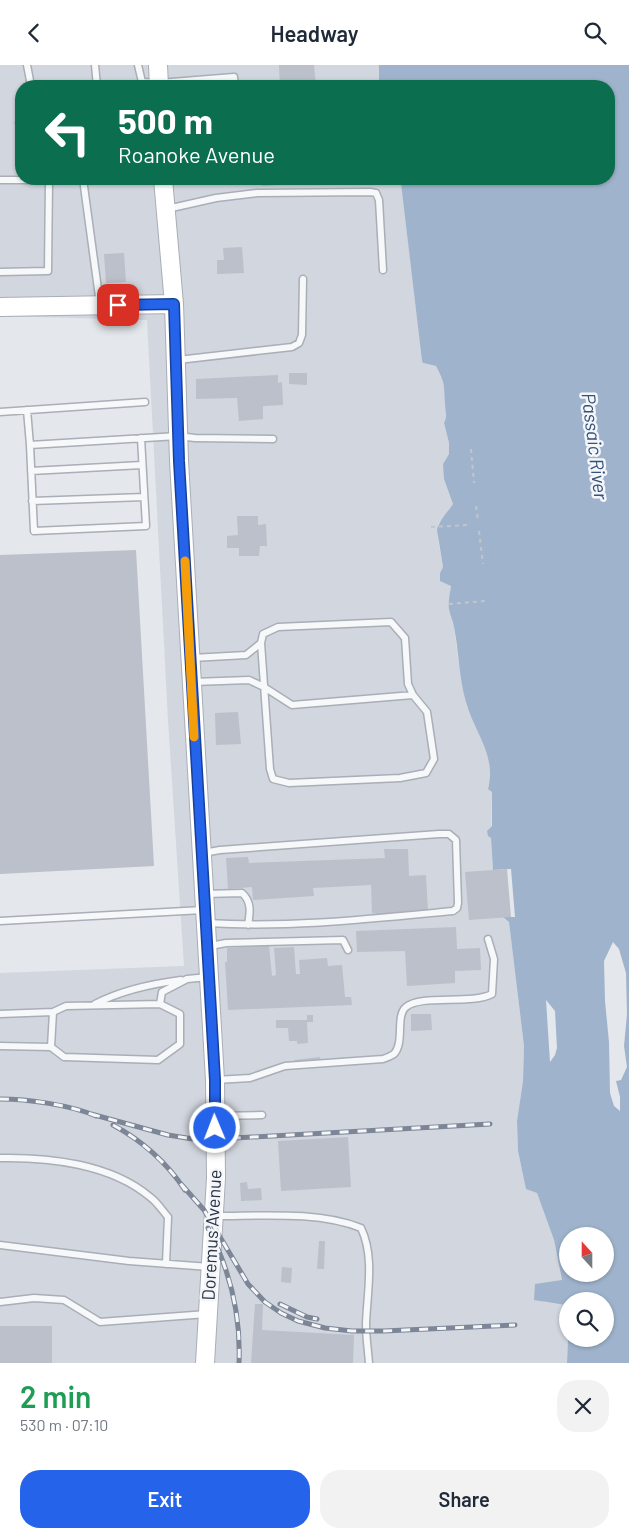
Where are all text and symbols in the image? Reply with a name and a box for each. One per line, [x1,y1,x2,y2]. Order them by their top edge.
icon: back [20,19,48,47]
icon: search [581,19,609,47]
text: Headway [271,20,358,46]
text: 500 m [118,99,213,141]
icon: left [35,100,100,165]
text: Roanoke Avenue [118,141,275,167]
pin [97,284,139,326]
icon: arrive [104,291,132,319]
water label: Passaic River [578,391,614,502]
position arrow [188,1101,240,1153]
street label: Doremus Avenue [197,1169,225,1301]
north arrow [559,1227,614,1283]
map controls [559,1227,614,1347]
button: search [559,1292,614,1347]
text: 2 min [20,1378,91,1414]
button: close [557,1380,609,1432]
text: 530 m · 07:10 [20,1415,108,1434]
button: Exit [20,1470,310,1528]
button: Share [320,1470,609,1528]

